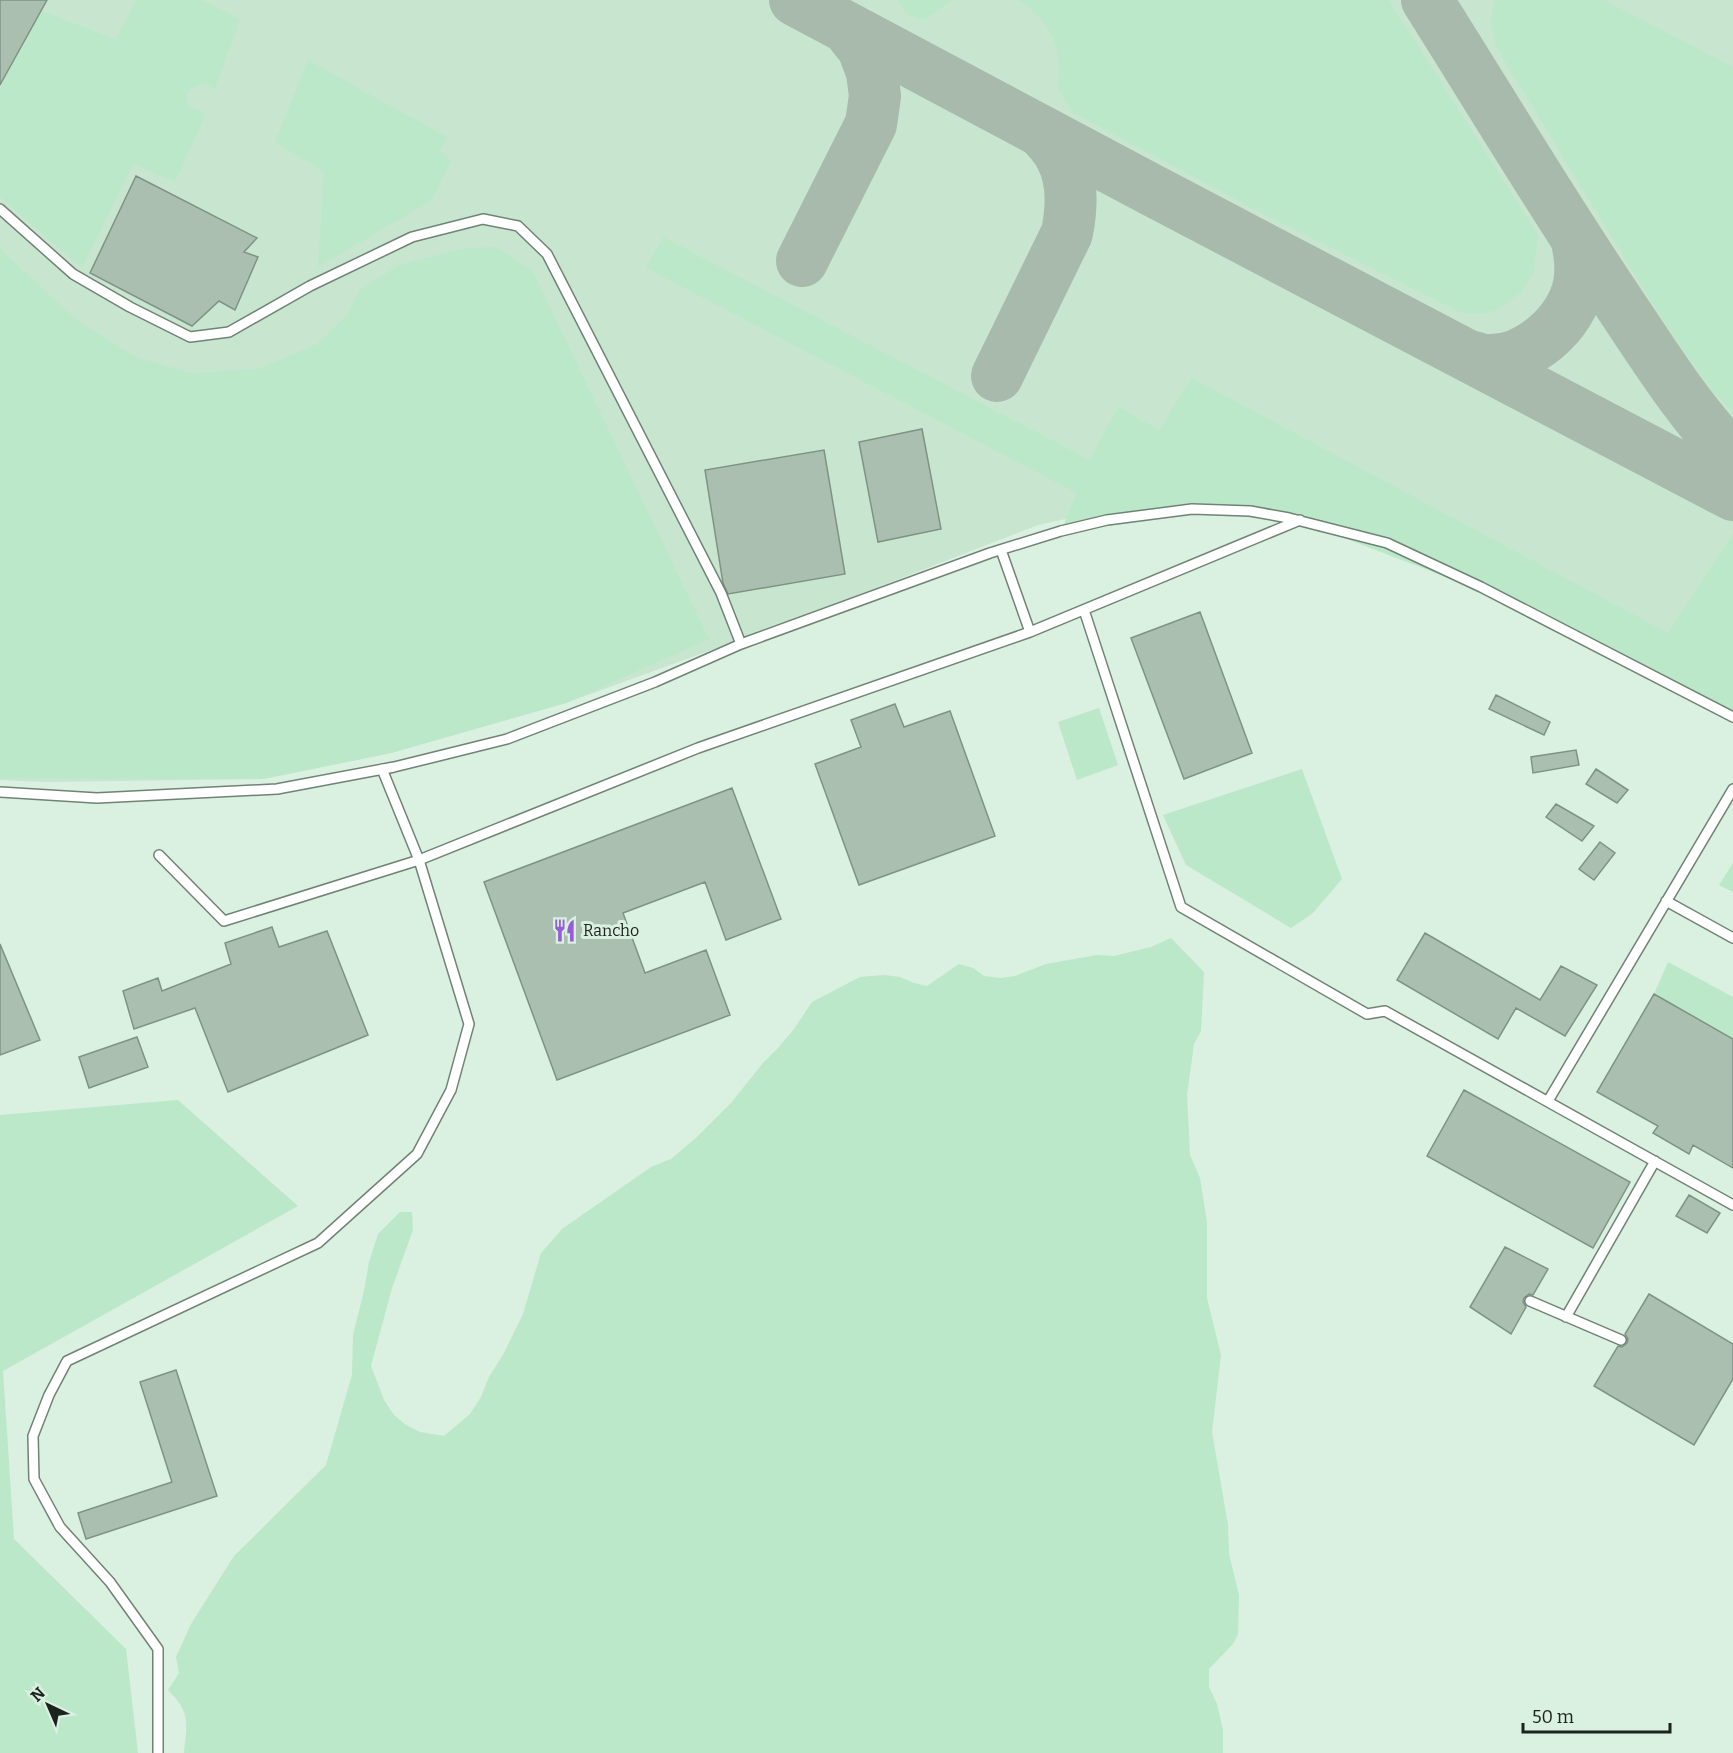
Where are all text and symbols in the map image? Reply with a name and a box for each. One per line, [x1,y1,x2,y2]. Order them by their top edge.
restaurant icon: Rancho [552,917,578,943]
place label: Rancho [583,921,639,940]
north arrow [18,1675,78,1735]
text: N [27,1683,49,1706]
scale bar [1523,1696,1670,1734]
text: 50 m [1532,1706,1574,1728]

